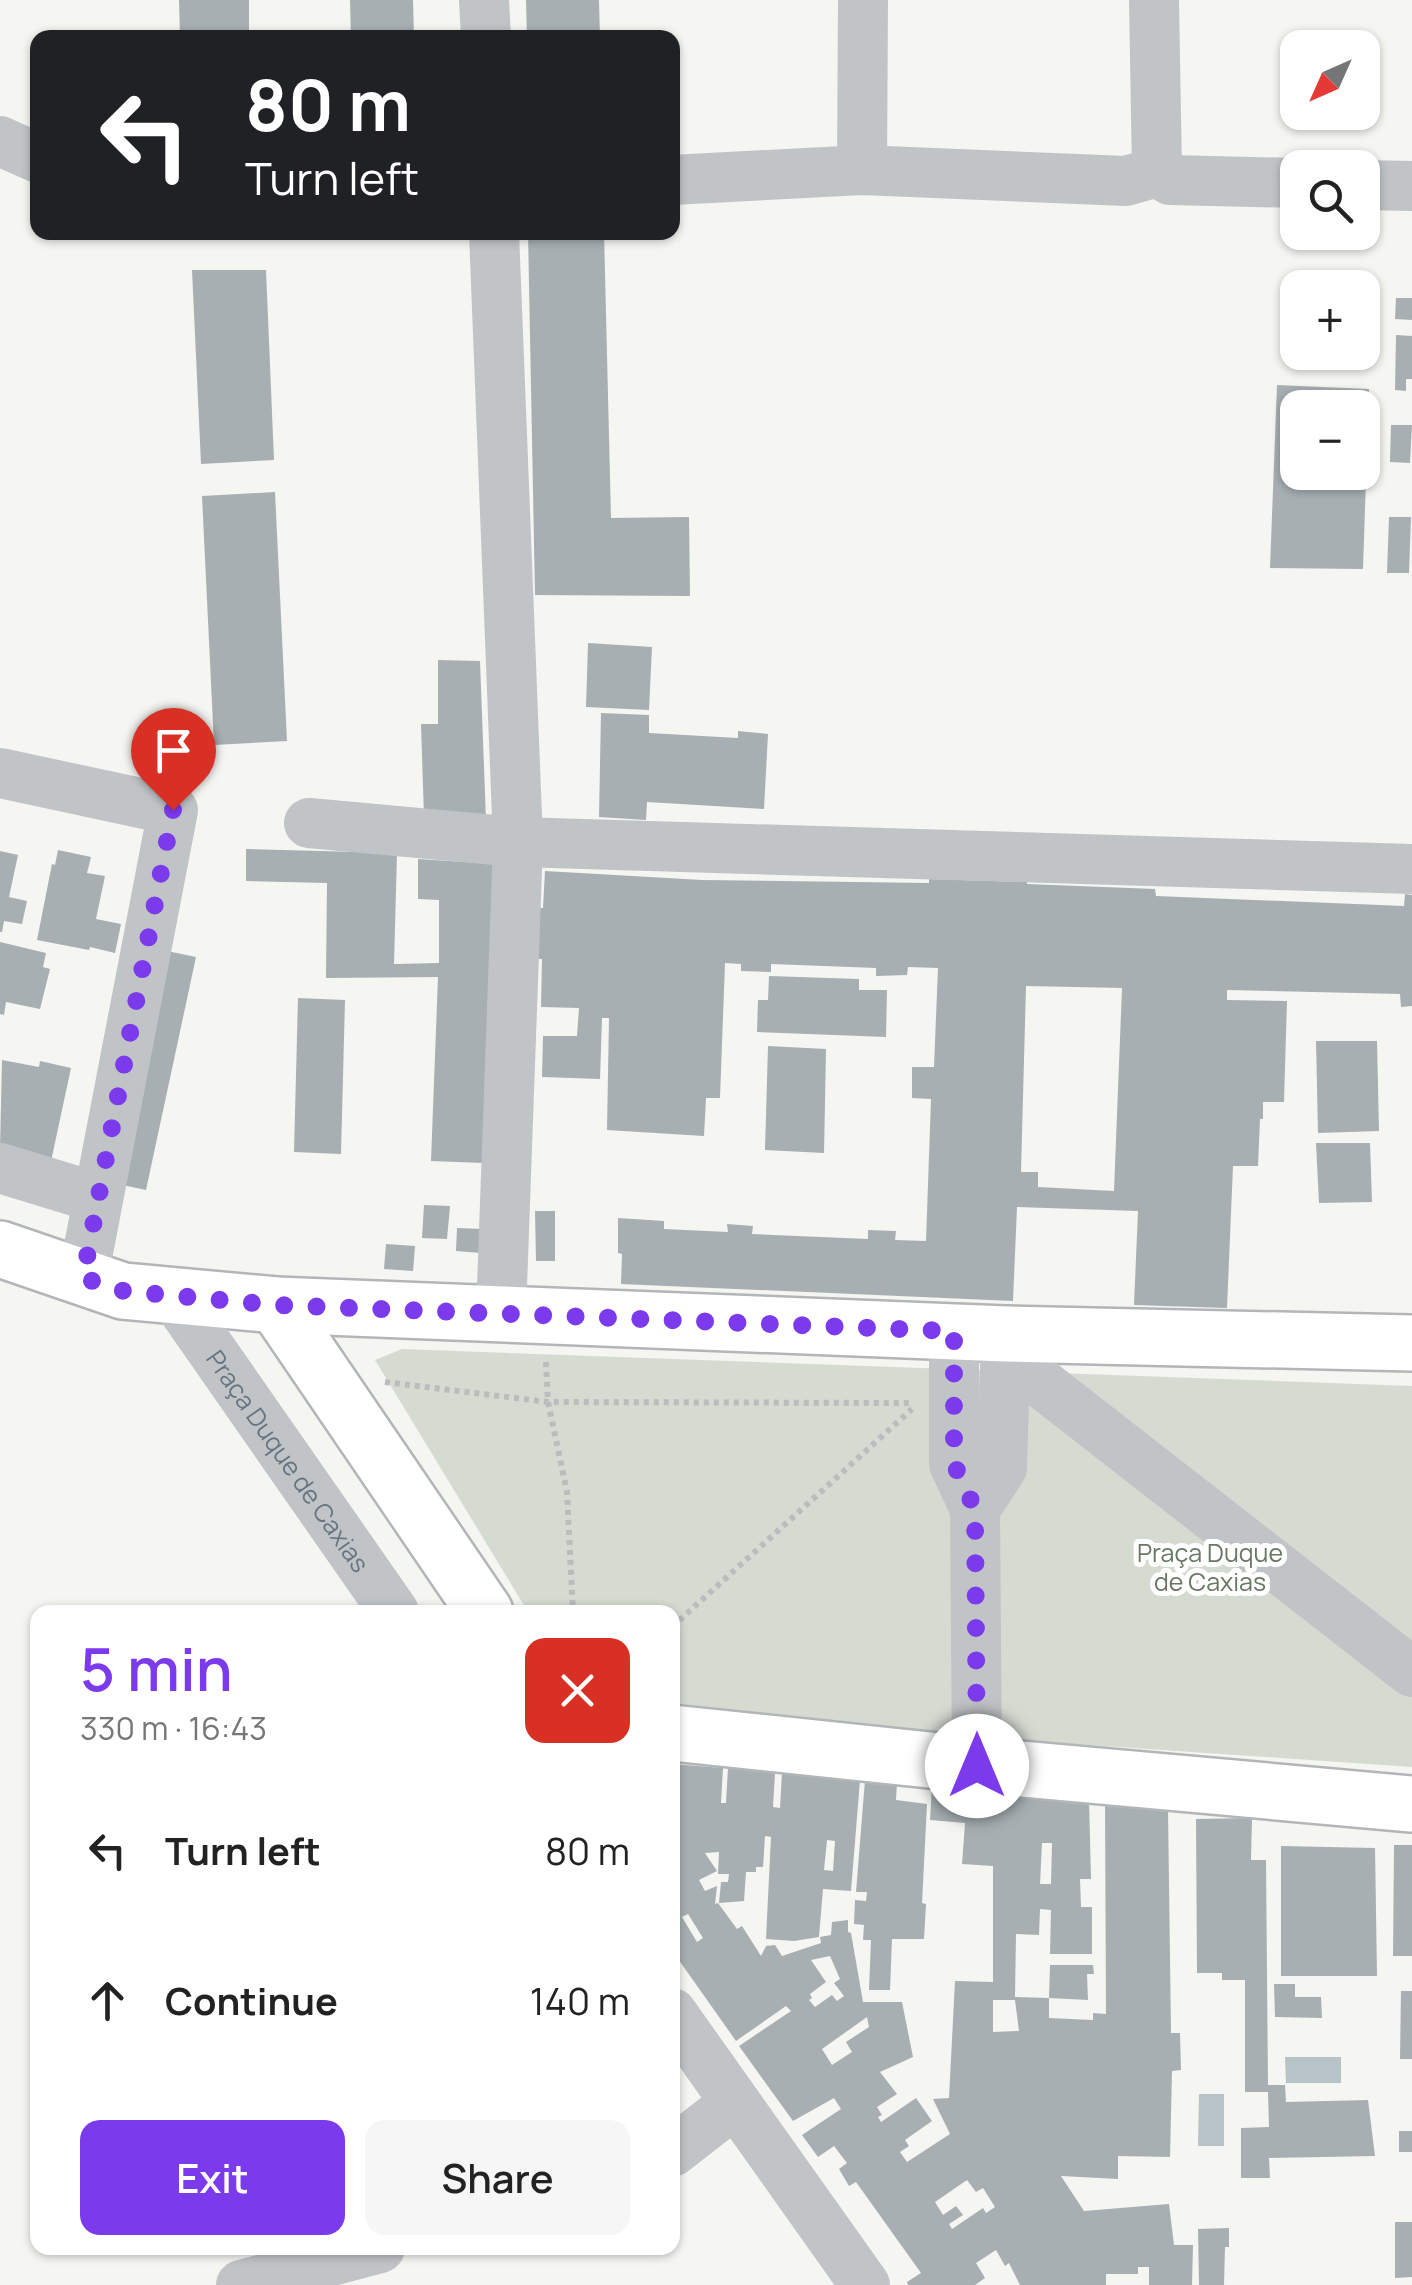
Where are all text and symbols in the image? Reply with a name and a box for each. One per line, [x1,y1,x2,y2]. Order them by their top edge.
north arrow [1280,30,1380,130]
map controls [1280,30,1380,490]
text: 80 m [245,56,411,152]
icon: left [80,70,210,200]
text: Turn left [245,147,419,209]
button: search [1280,150,1380,250]
button: + [1280,270,1380,370]
button: − [1280,390,1380,490]
pin [131,708,216,811]
icon: arrive [146,723,201,778]
street label: Praça Duque de Caxias [199,1343,378,1579]
park label: Praça Duque de Caxias [1137,1535,1283,1599]
text: 5 min [80,1627,233,1709]
button: close [525,1638,630,1743]
text: 330 m · 16:43 [80,1706,267,1750]
position arrow [925,1714,1029,1818]
icon: left [80,1823,135,1878]
text: Turn left [165,1824,321,1876]
text: 80 m [545,1824,630,1876]
icon: ahead [80,1973,135,2028]
text: Continue [165,1974,338,2026]
text: 140 m [530,1974,630,2026]
button: Exit [80,2120,345,2235]
button: Share [365,2120,630,2235]

